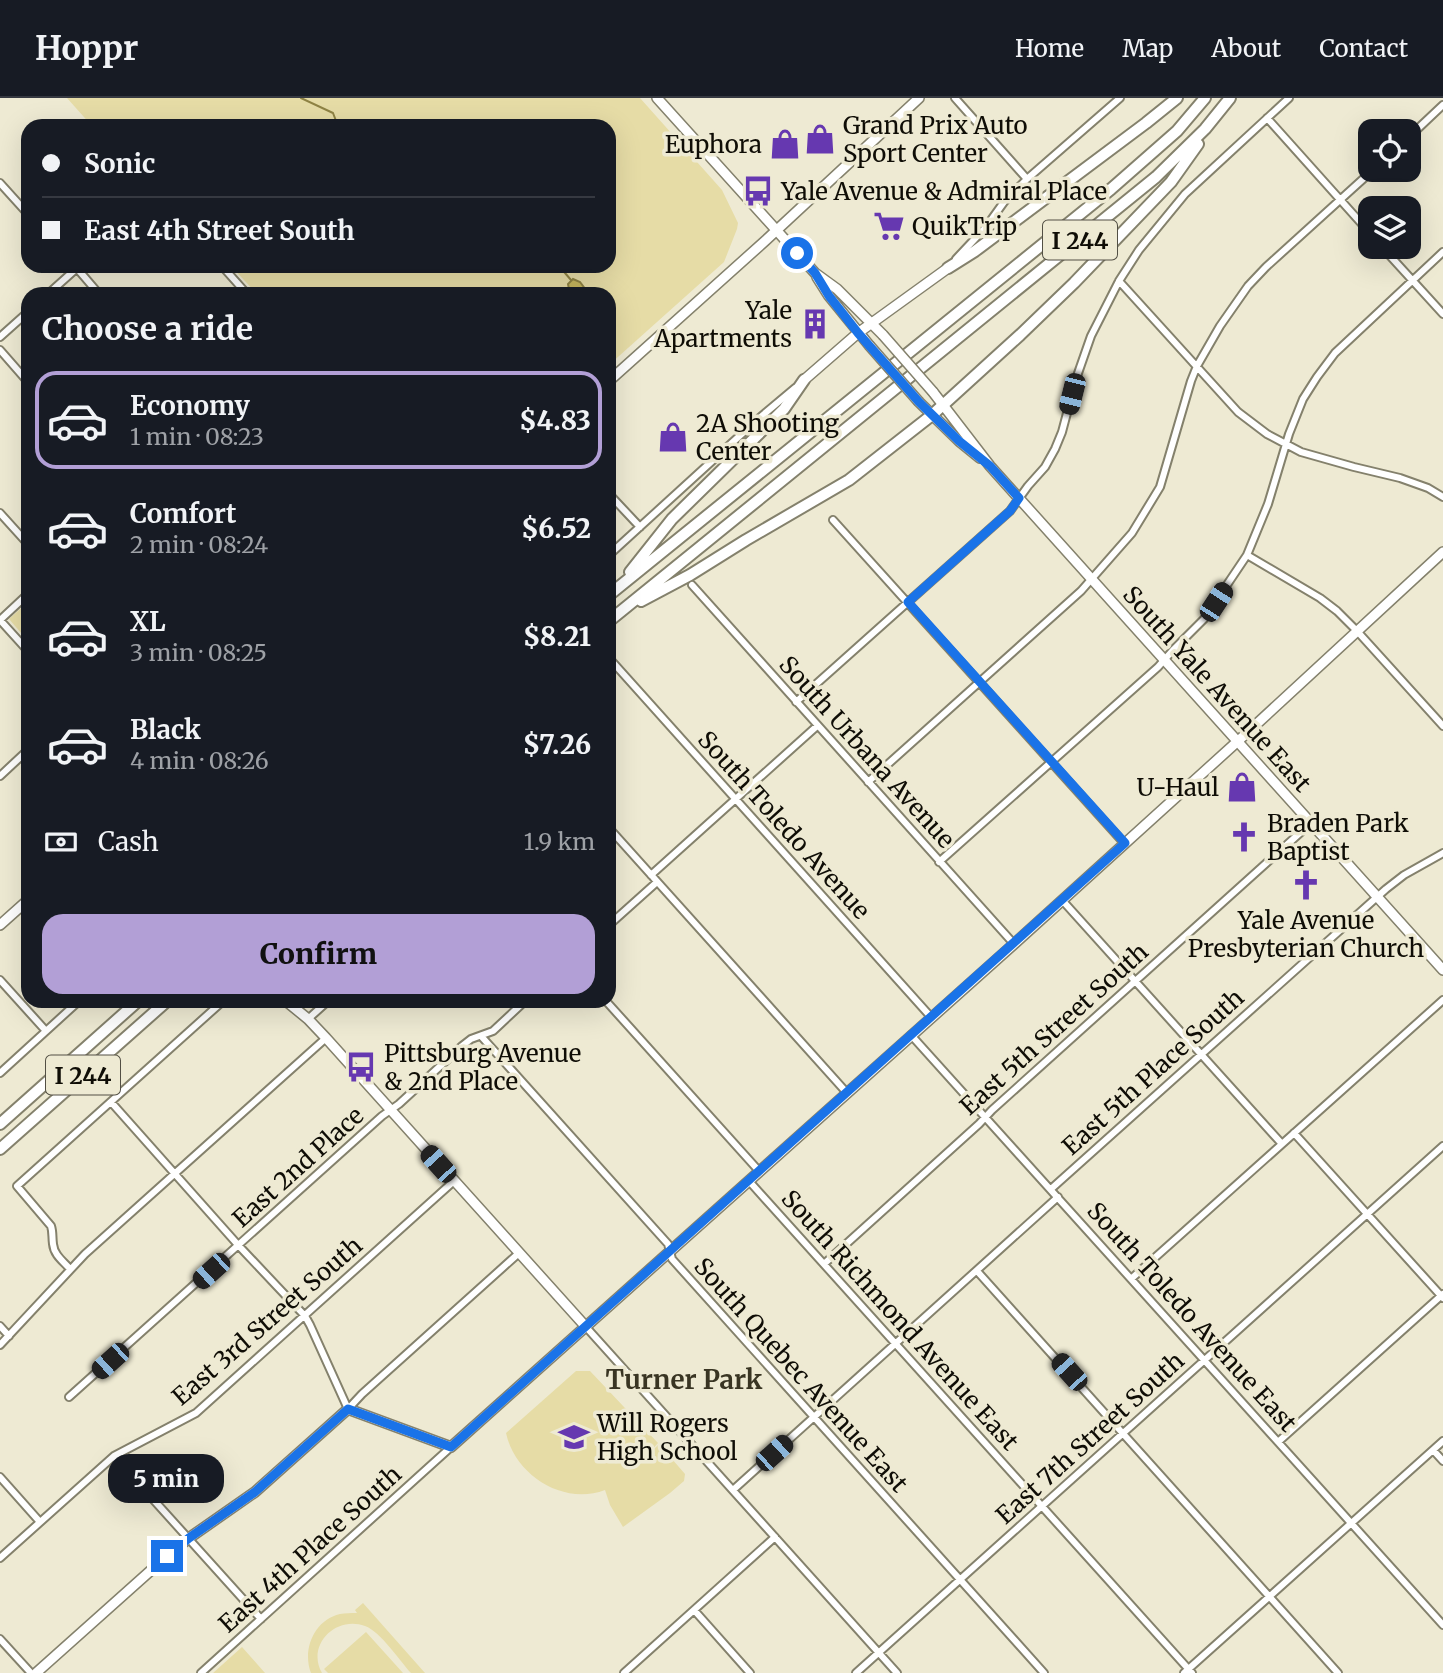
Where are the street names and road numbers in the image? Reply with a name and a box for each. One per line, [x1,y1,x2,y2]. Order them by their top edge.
road number: I 244 [1043,220,1117,260]
street label: South Yale Avenue East [1116,580,1318,799]
street label: South Urbana Avenue [773,650,961,854]
street label: South Toledo Avenue [691,724,877,926]
street label: East 5th Street South [953,936,1155,1122]
street label: East 5th Place South [1056,982,1250,1162]
road number: I 244 [46,1056,120,1094]
street label: East 2nd Place [226,1100,370,1234]
street label: South Richmond Avenue East [775,1183,1026,1457]
street label: South Toledo Avenue East [1081,1196,1304,1439]
street label: East 3rd Street South [166,1230,369,1412]
street label: South Quebec Avenue East [687,1251,915,1499]
street label: East 7th Street South [989,1345,1191,1531]
street label: East 4th Place South [212,1459,408,1639]

